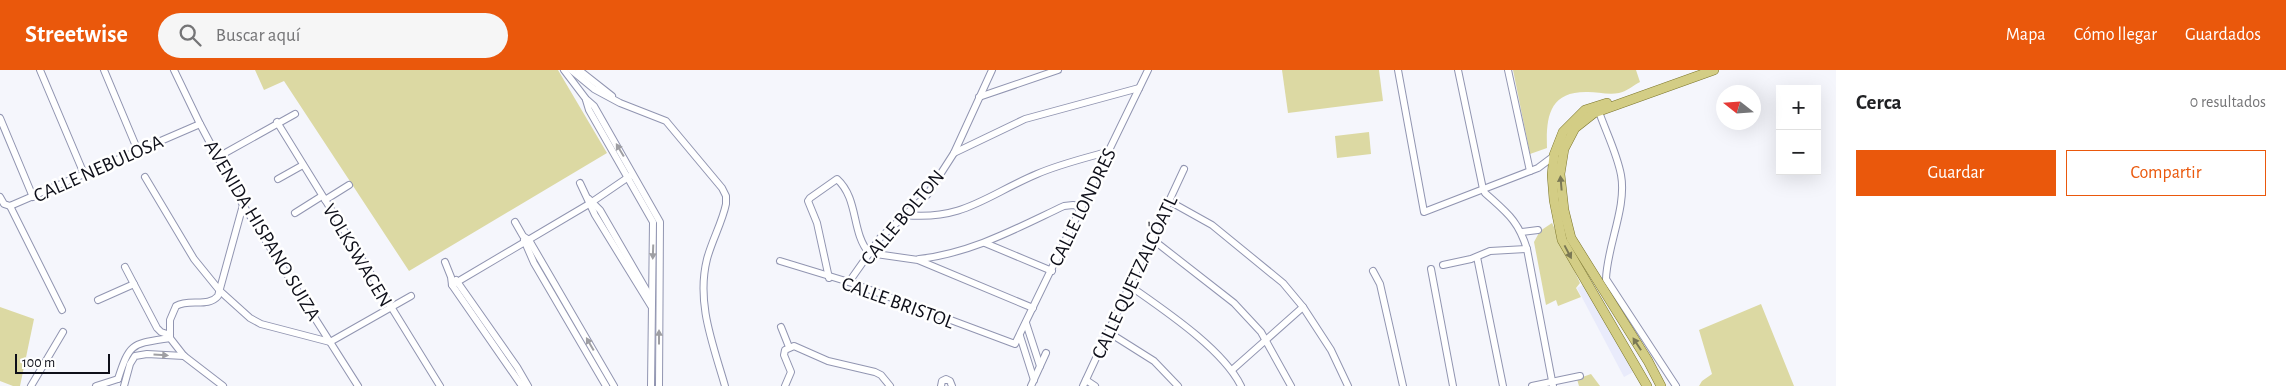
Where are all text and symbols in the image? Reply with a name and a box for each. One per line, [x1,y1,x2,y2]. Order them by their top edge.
search box [158,13,508,58]
icon: search [176,21,204,49]
text: Streetwise [25,23,128,47]
text: Buscar aquí [216,26,300,45]
text: Mapa [2006,26,2046,44]
text: Cómo llegar [2074,26,2157,44]
text: Guardados [2185,26,2261,44]
north arrow [1716,85,1761,130]
map controls [1776,85,1821,175]
button: + [1776,85,1821,130]
text: Cerca [1856,92,1902,113]
text: 0 resultados [2190,94,2266,110]
button: − [1776,130,1821,175]
street label: CALLE NEBULOSA [31,131,167,206]
street label: AVENIDA HISPANO SUIZA [200,137,324,325]
one-way arrow [616,144,625,157]
street label: CALLE LONDRES [1046,145,1120,270]
button: Guardar [1856,150,2056,196]
button: Compartir [2066,150,2266,196]
street label: CALLE BOLTON [857,166,948,269]
one-way arrow [1557,175,1565,191]
street label: CALLE QUETZALCÓATL [1087,192,1182,362]
street label: VOLKSWAGEN [319,200,396,311]
one-way arrow [649,245,657,261]
one-way arrow [1564,245,1572,259]
street label: CALLE BRISTOL [839,273,957,333]
one-way arrow [655,329,663,345]
one-way arrow [585,337,594,350]
one-way arrow [1632,337,1641,350]
scale bar [15,351,110,374]
one-way arrow [153,351,169,359]
text: 100 m [22,356,55,370]

